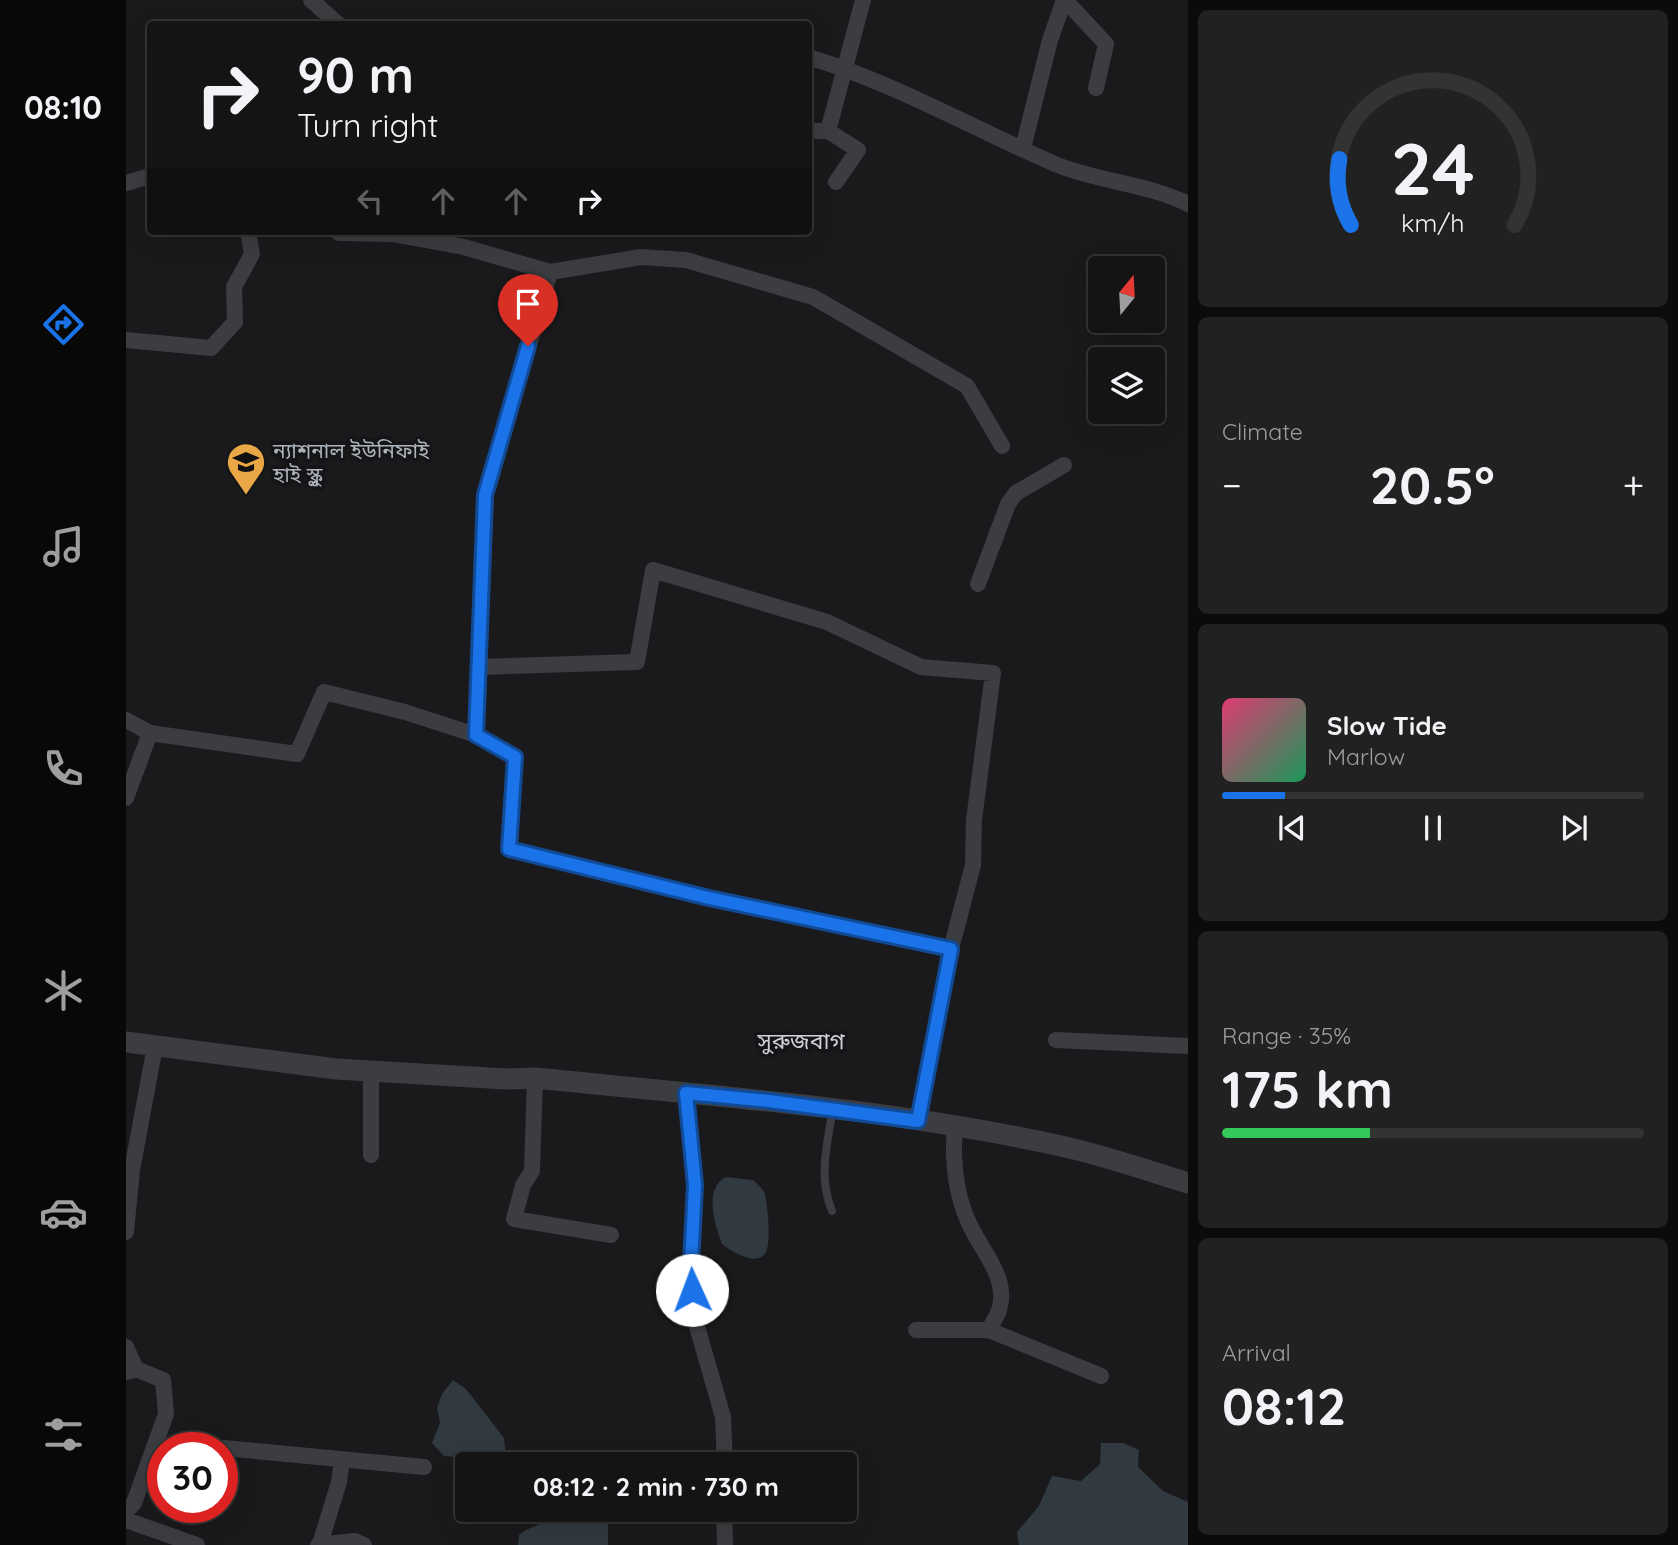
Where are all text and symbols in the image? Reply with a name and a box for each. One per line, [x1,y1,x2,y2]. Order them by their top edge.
text: 90 m [297,44,414,105]
icon: right [182,49,273,140]
text: 08:10 [24,87,102,127]
text: Turn right [297,105,438,145]
text: 24 [1391,122,1475,213]
icon: left [351,182,389,220]
icon: ahead [424,182,462,220]
icon: ahead [497,182,535,220]
icon: right [570,182,608,220]
text: km/h [1401,206,1465,237]
north arrow [1088,256,1166,332]
map controls [1088,256,1165,424]
pin [498,274,558,346]
icon: arrive [509,285,547,323]
icon: directions [39,300,88,349]
button: layers [1088,347,1165,424]
text: Climate [1222,417,1303,446]
place label: ন্যাশনাল ইউনিফাই হাই স্কুল [272,437,430,487]
school or university icon: ন্যাশনাল ইউনিফাই হাই স্কুল [225,441,267,496]
text: 20.5° [1370,452,1495,517]
text: − [1222,461,1242,509]
text: + [1623,461,1644,509]
icon: music [39,522,88,571]
text: Slow Tide [1327,709,1447,742]
text: Marlow [1327,742,1405,771]
icon: phone [39,744,88,793]
icon: previous [1273,809,1311,847]
icon: pause [1414,809,1452,847]
icon: next [1555,809,1593,847]
icon: climate [39,966,88,1015]
text: Range · 35% [1222,1021,1351,1050]
district label: সুরুজবাগ [756,1026,846,1055]
text: 175 km [1222,1056,1393,1121]
icon: car [39,1188,88,1237]
position arrow [655,1253,729,1327]
text: Arrival [1222,1338,1291,1367]
text: 08:12 [1222,1373,1346,1438]
icon: filters [39,1410,88,1459]
speed limit sign: 30 [147,1432,238,1523]
text: 08:12 · 2 min · 730 m [533,1470,779,1503]

